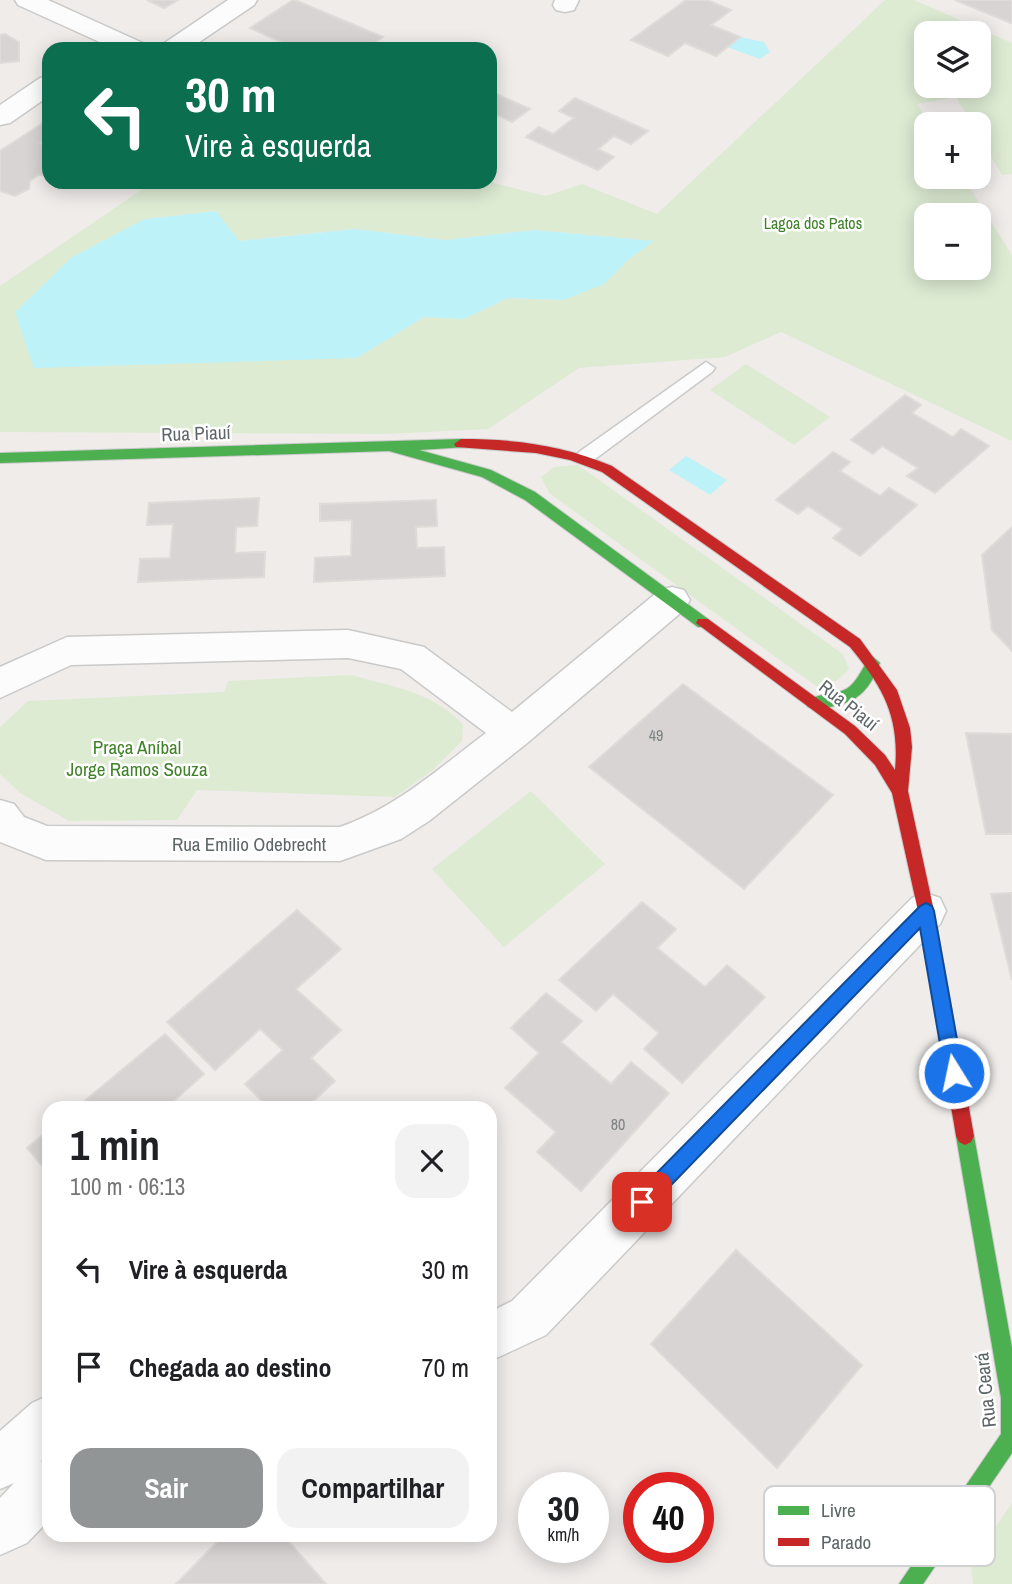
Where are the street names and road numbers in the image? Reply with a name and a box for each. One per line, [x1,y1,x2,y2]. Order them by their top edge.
street label: Rua Piauí [161,419,232,447]
street label: Rua Piauí [814,673,885,737]
street label: Rua Emilio Odebrecht [172,831,327,857]
street label: Rua Ceará [968,1351,1002,1429]

